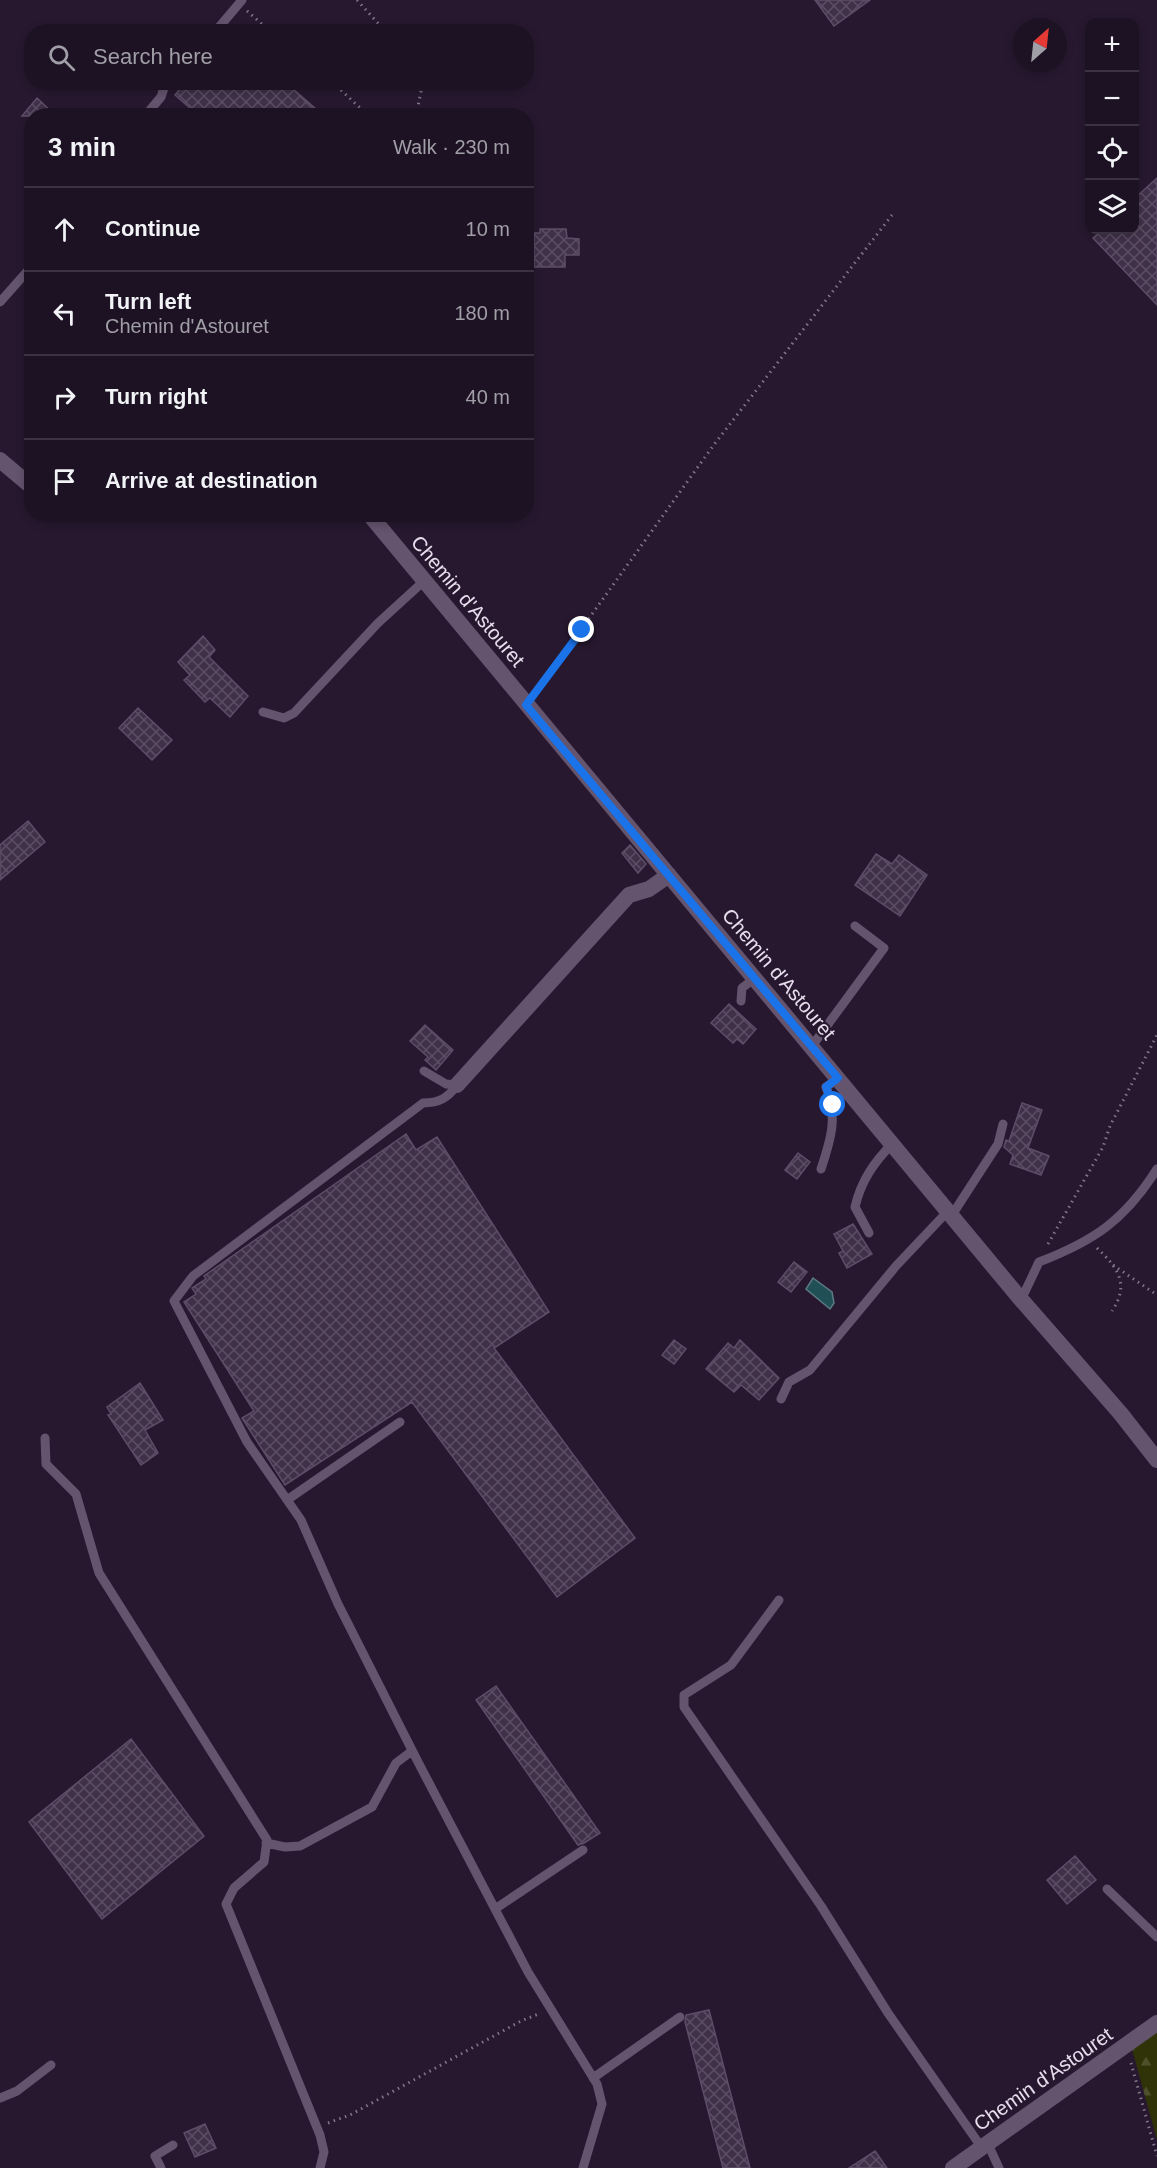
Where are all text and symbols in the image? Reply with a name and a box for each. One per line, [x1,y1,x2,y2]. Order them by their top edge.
north arrow [1013,18,1067,72]
map controls [1085,18,1139,234]
button: + [1085,18,1139,72]
search box [24,24,534,90]
icon: search [45,41,78,74]
text: Search here [93,44,213,69]
button: − [1085,72,1139,126]
button: locate [1085,126,1139,180]
text: 3 min [48,132,116,162]
text: Walk · 230 m [393,136,510,158]
button: layers [1085,180,1139,234]
icon: ahead [48,213,81,246]
text: Continue [105,216,200,241]
text: 10 m [466,218,510,240]
text: Turn left [105,289,191,314]
icon: left [48,297,81,330]
text: 180 m [454,302,510,324]
text: Chemin d'Astouret [105,315,269,337]
icon: right [48,381,81,414]
text: Turn right [105,384,207,409]
text: 40 m [466,386,510,408]
icon: arrive [48,465,81,498]
text: Arrive at destination [105,468,318,493]
street label: Chemin d'Astouret [407,531,529,671]
route end [568,616,594,642]
street label: Chemin d'Astouret [718,904,840,1044]
route start [819,1091,845,1117]
street label: Chemin d'Astouret [970,2023,1117,2135]

